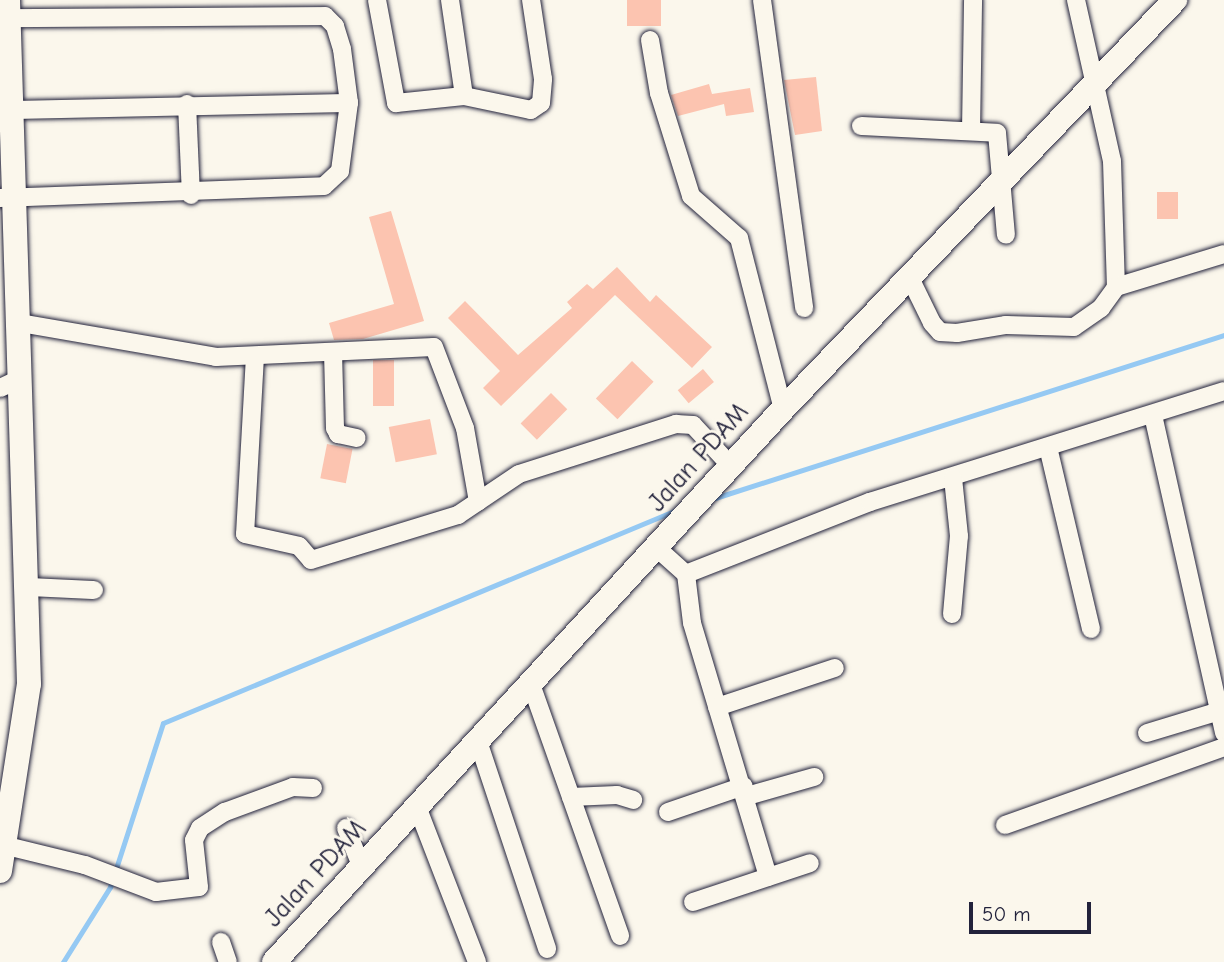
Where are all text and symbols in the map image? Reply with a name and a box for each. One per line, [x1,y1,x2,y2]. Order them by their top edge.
street label: Jalan PDAM [642,397,756,519]
street label: Jalan PDAM [258,814,374,934]
scale bar [972,888,1094,932]
text: 50 m [982,902,1031,926]

